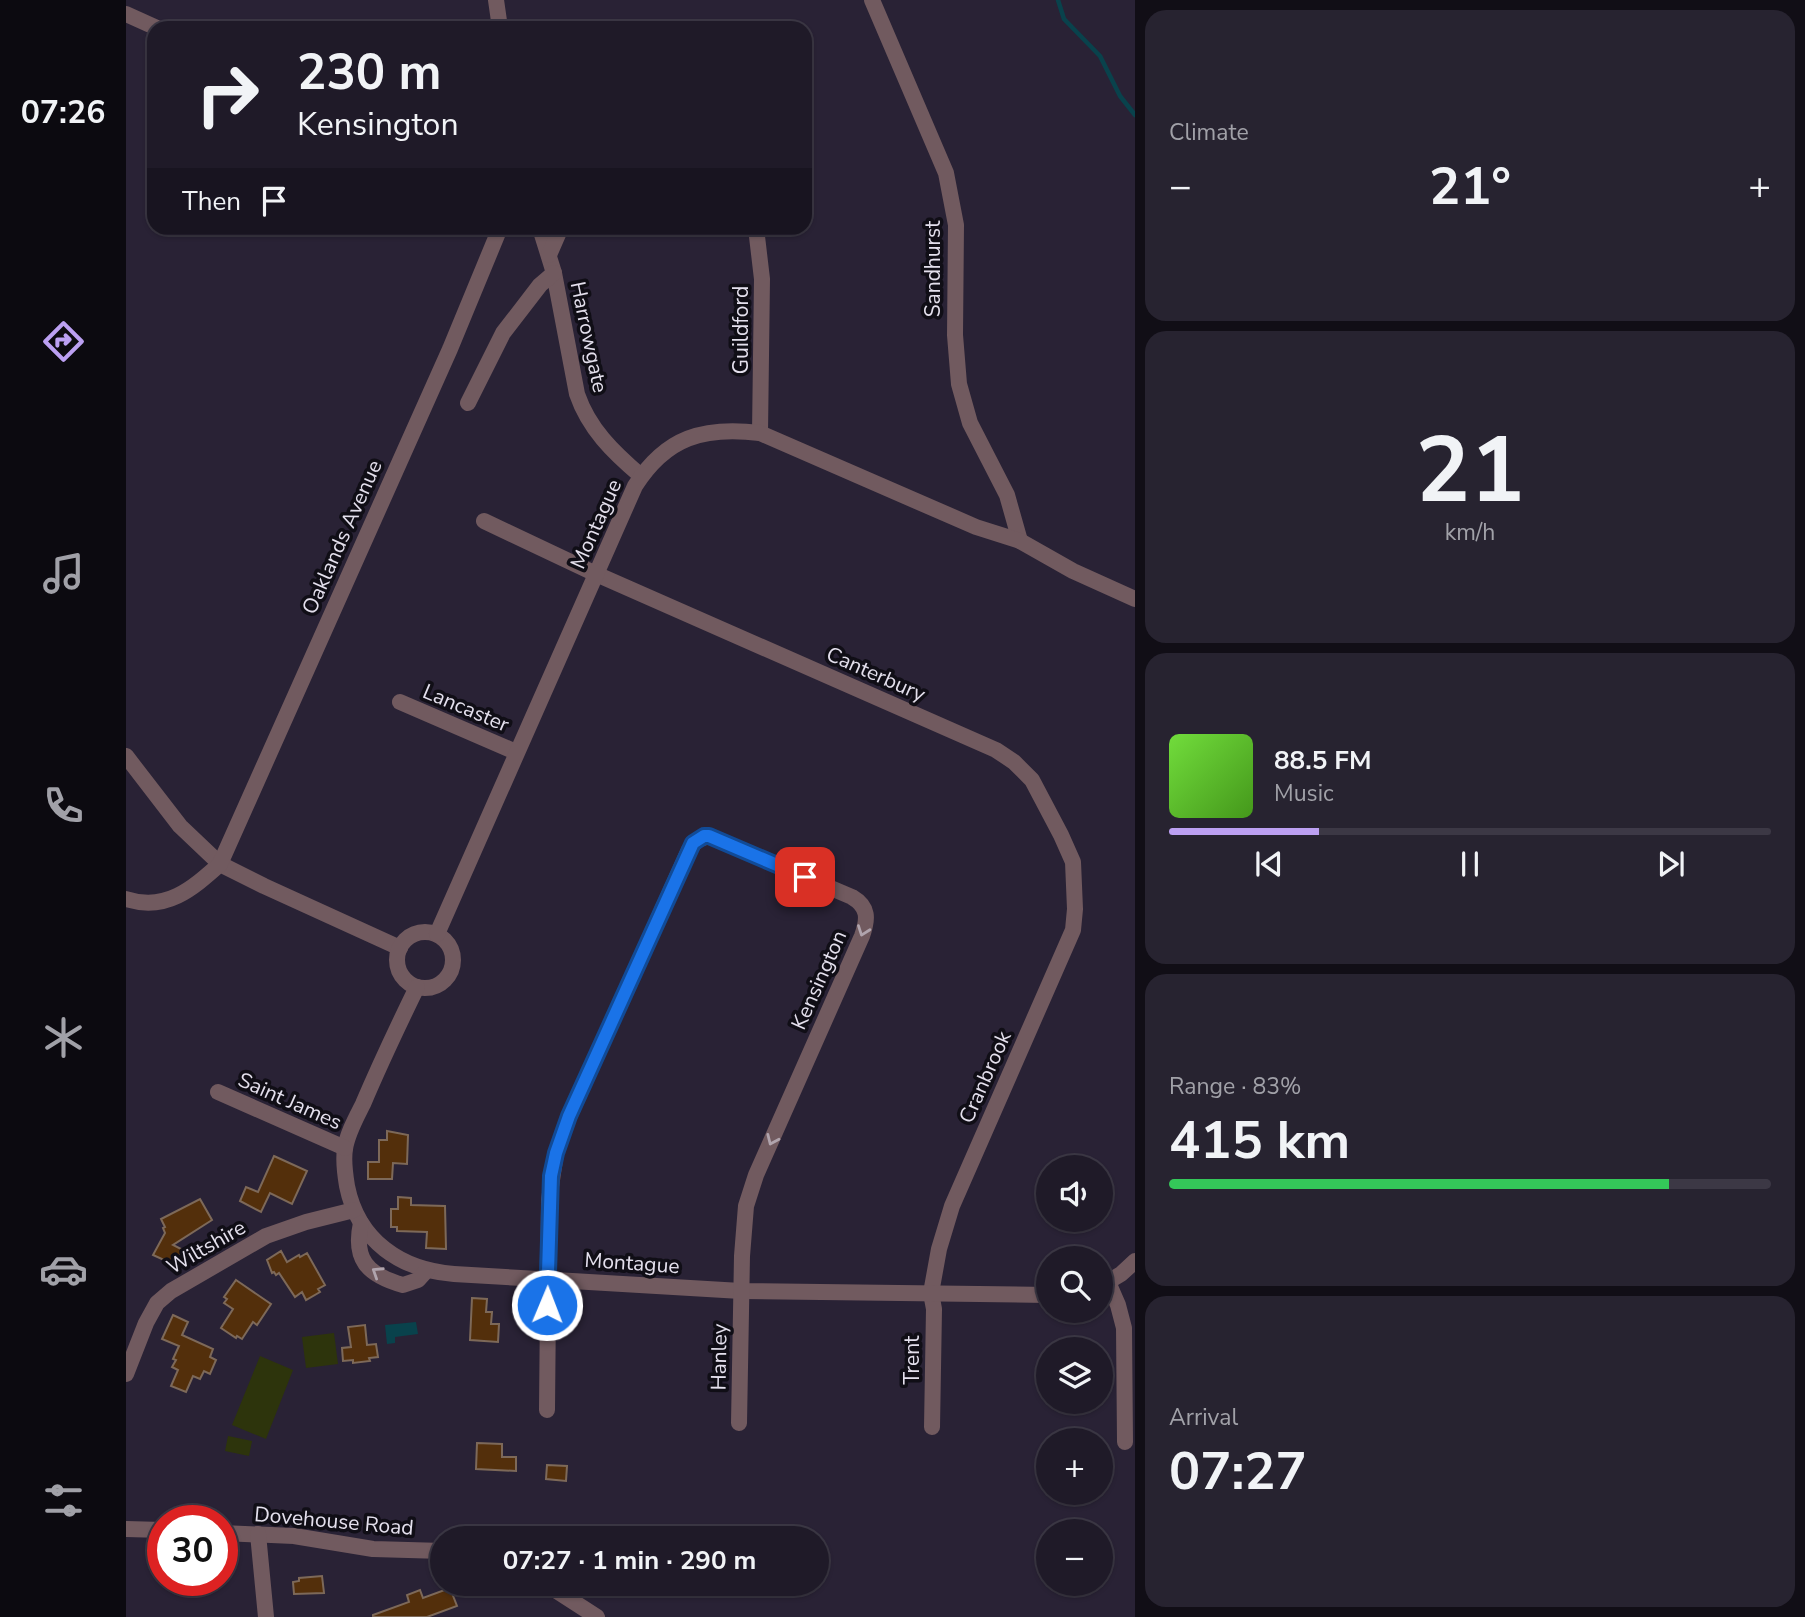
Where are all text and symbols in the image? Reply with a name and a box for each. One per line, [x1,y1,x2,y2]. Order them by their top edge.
text: 230 m [297,39,441,106]
icon: right [182,49,273,140]
text: 07:26 [21,91,105,134]
text: Kensington [297,103,459,146]
text: Climate [1169,117,1249,148]
text: 21° [1429,151,1511,222]
text: − [1169,161,1192,212]
text: + [1748,161,1771,212]
icon: arrive [255,182,293,220]
text: Then [182,184,241,219]
street label: Sandhurst [919,220,947,317]
street label: Harrowgate [564,279,614,395]
street label: Guildford [727,286,755,374]
icon: directions [39,317,88,366]
text: 21 [1415,409,1525,533]
street label: Oaklands Avenue [295,455,389,619]
street label: Montague [564,475,628,573]
text: km/h [1445,517,1495,548]
icon: music [39,549,88,598]
street label: Canterbury [822,640,930,708]
street label: Lancaster [419,677,514,739]
text: 88.5 FM [1274,743,1371,778]
text: Music [1274,778,1334,809]
icon: phone [39,781,88,830]
icon: previous [1250,845,1288,883]
icon: pause [1451,845,1489,883]
icon: next [1652,845,1690,883]
pin [775,847,835,907]
icon: arrive [786,858,824,896]
one-way arrow [857,925,871,937]
street label: Kensington [785,926,853,1034]
icon: climate [39,1013,88,1062]
street label: Cranbrook [952,1026,1018,1128]
street label: Saint James [234,1066,346,1136]
text: Range · 83% [1169,1071,1301,1102]
text: 415 km [1169,1105,1350,1176]
one-way arrow [766,1133,780,1145]
map controls [1036,1155,1113,1596]
button: sound [1036,1155,1113,1232]
street label: Wiltshire [161,1213,251,1281]
icon: car [39,1245,88,1294]
street label: Montague [583,1246,681,1280]
button: search [1036,1246,1113,1323]
one-way arrow [372,1268,385,1281]
position arrow [510,1268,584,1342]
street label: Hanley [704,1323,734,1391]
street label: Trent [898,1335,926,1384]
button: layers [1036,1337,1113,1414]
text: Arrival [1169,1402,1238,1433]
button: + [1036,1428,1113,1505]
text: 07:27 [1169,1436,1307,1507]
icon: filters [39,1476,88,1525]
street label: Dovehouse Road [253,1500,415,1542]
speed limit sign: 30 [147,1505,238,1596]
button: − [1036,1519,1113,1596]
text: 07:27 · 1 min · 290 m [503,1543,756,1578]

